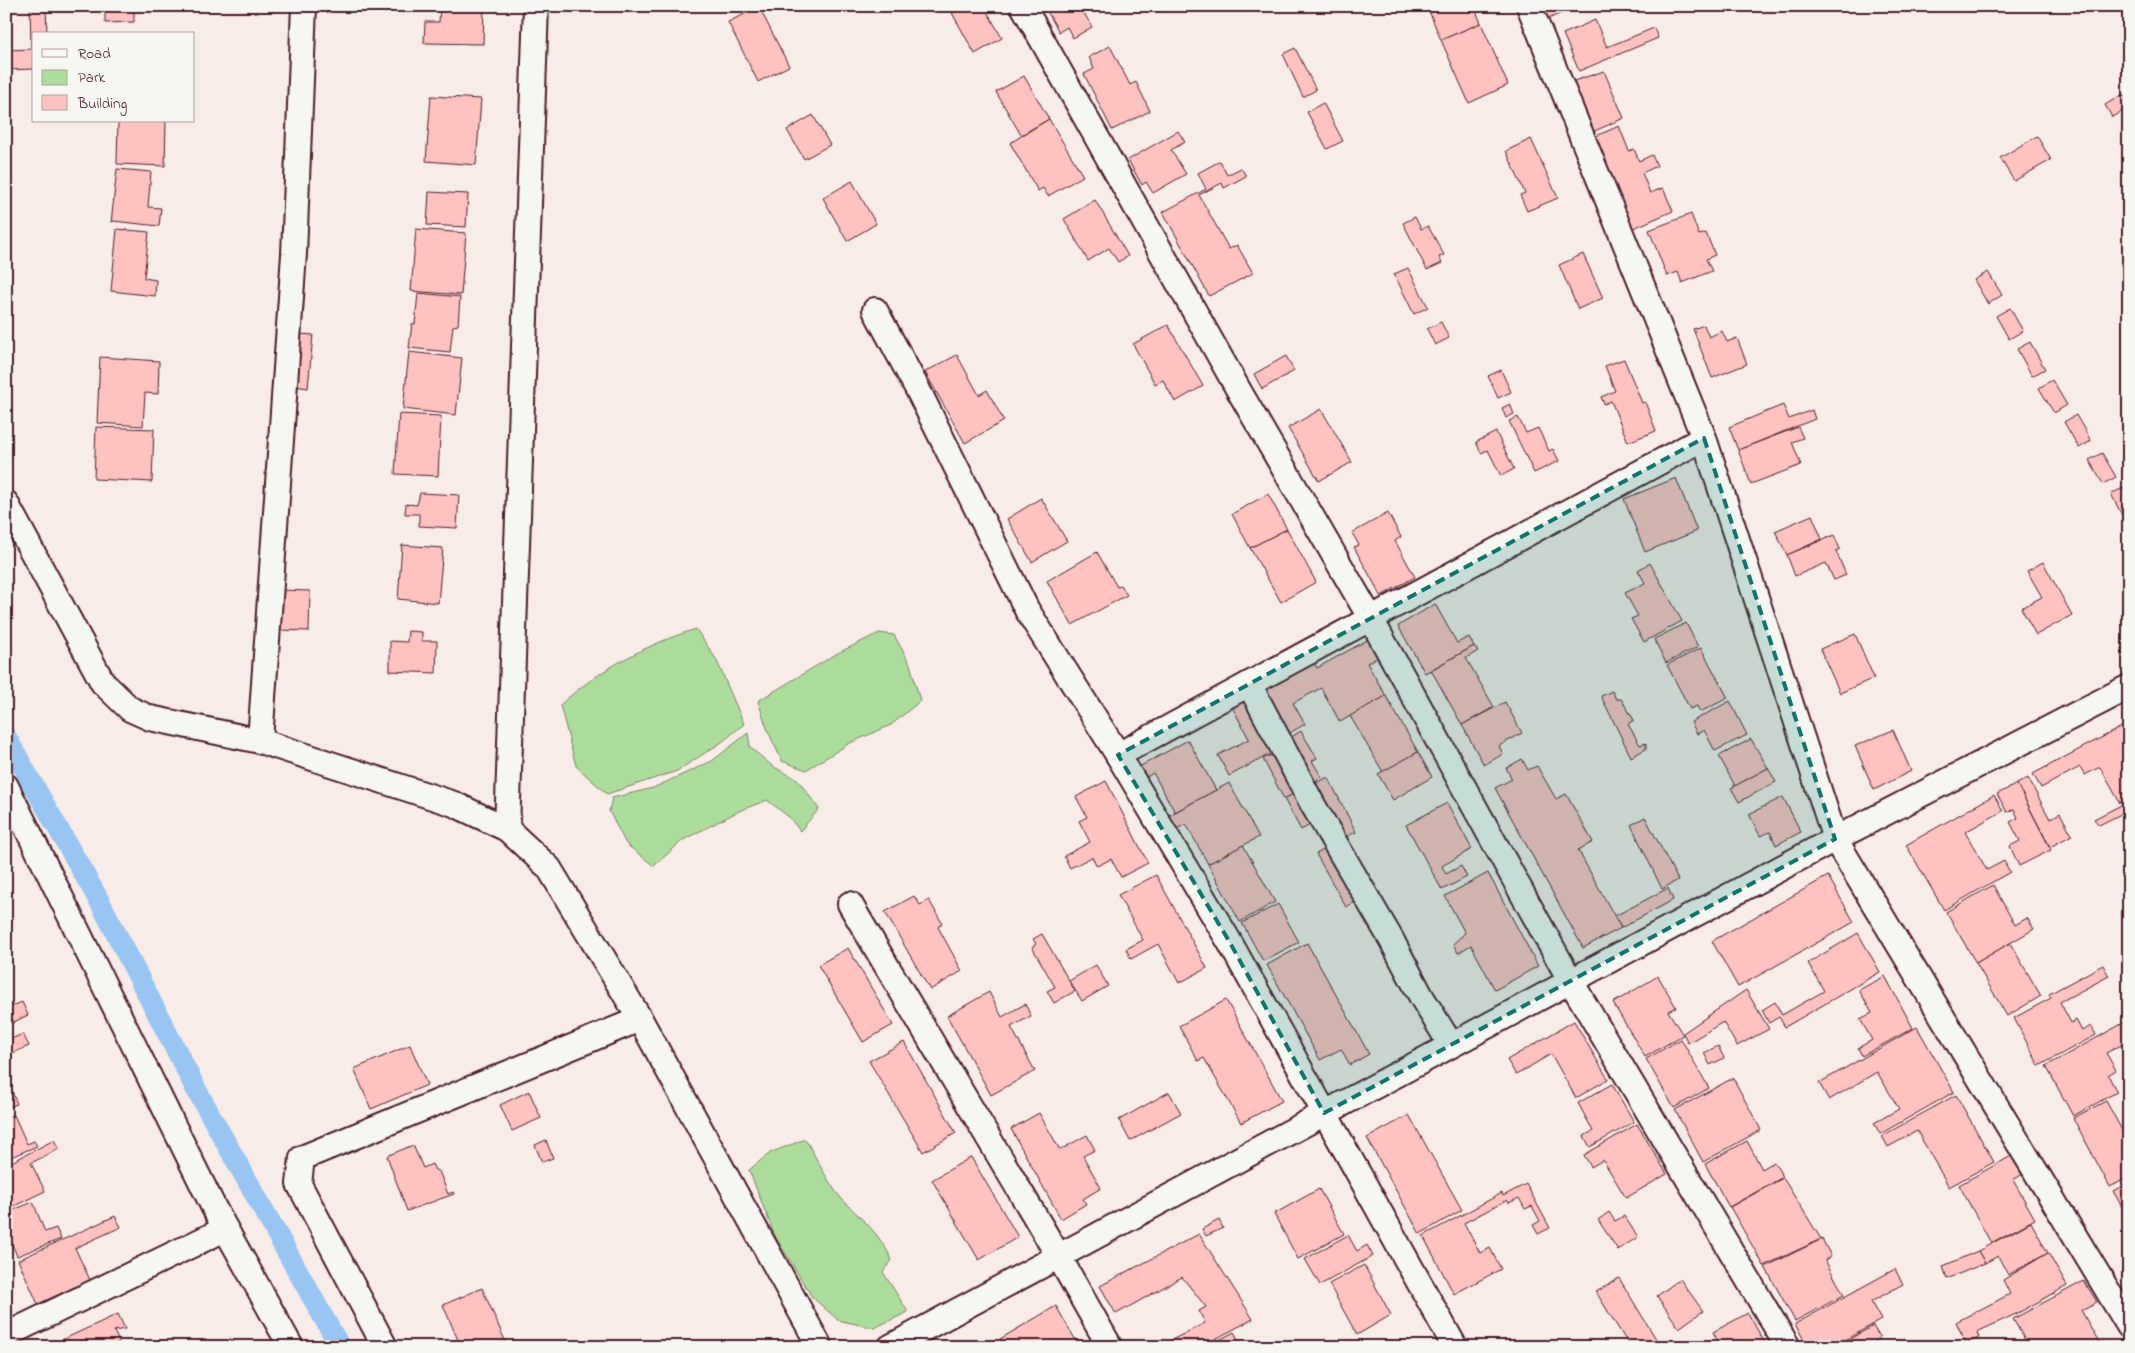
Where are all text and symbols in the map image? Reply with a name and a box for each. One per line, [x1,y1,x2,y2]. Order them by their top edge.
legend [32,32,195,122]
text: Road [78,43,111,65]
text: Park [78,67,106,89]
text: Building [77,93,127,116]

